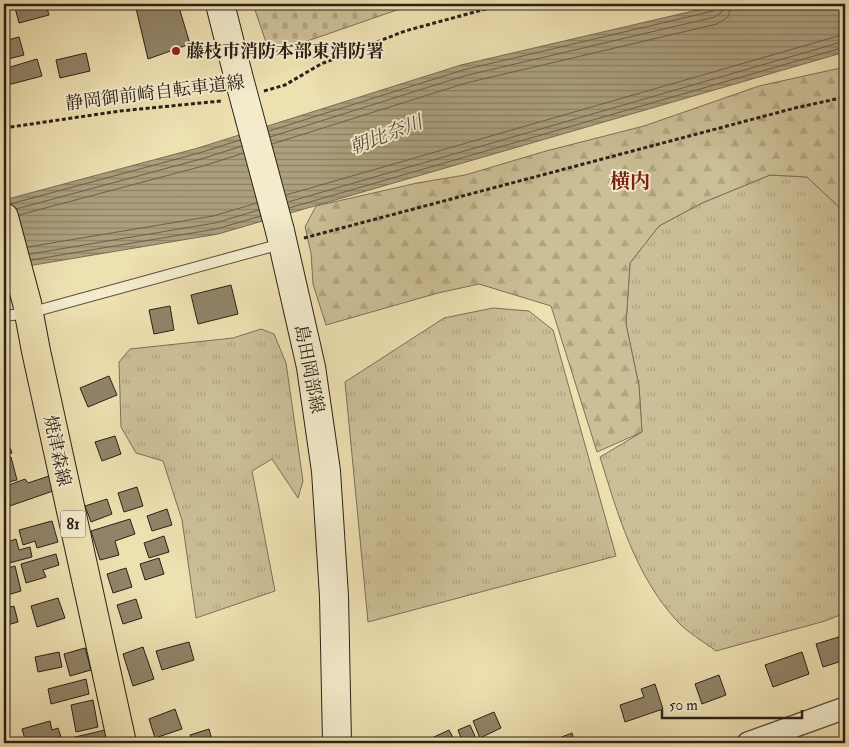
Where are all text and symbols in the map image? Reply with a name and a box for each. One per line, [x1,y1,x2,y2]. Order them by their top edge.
place label: 藤枝市消防本部東消防署 [186,40,384,63]
marker: 藤枝市消防本部東消防署 [170,45,182,57]
street label: 静岡御前崎自転車道線 [64,71,246,115]
water label: 朝比奈川 [346,109,428,160]
district label: 横内 [610,169,650,194]
street label: 島田岡部線 [289,323,329,415]
street label: 焼津森線 [38,413,76,489]
road number: 81 [60,510,86,538]
scale bar [662,687,802,719]
text: 50 m [669,696,698,715]

